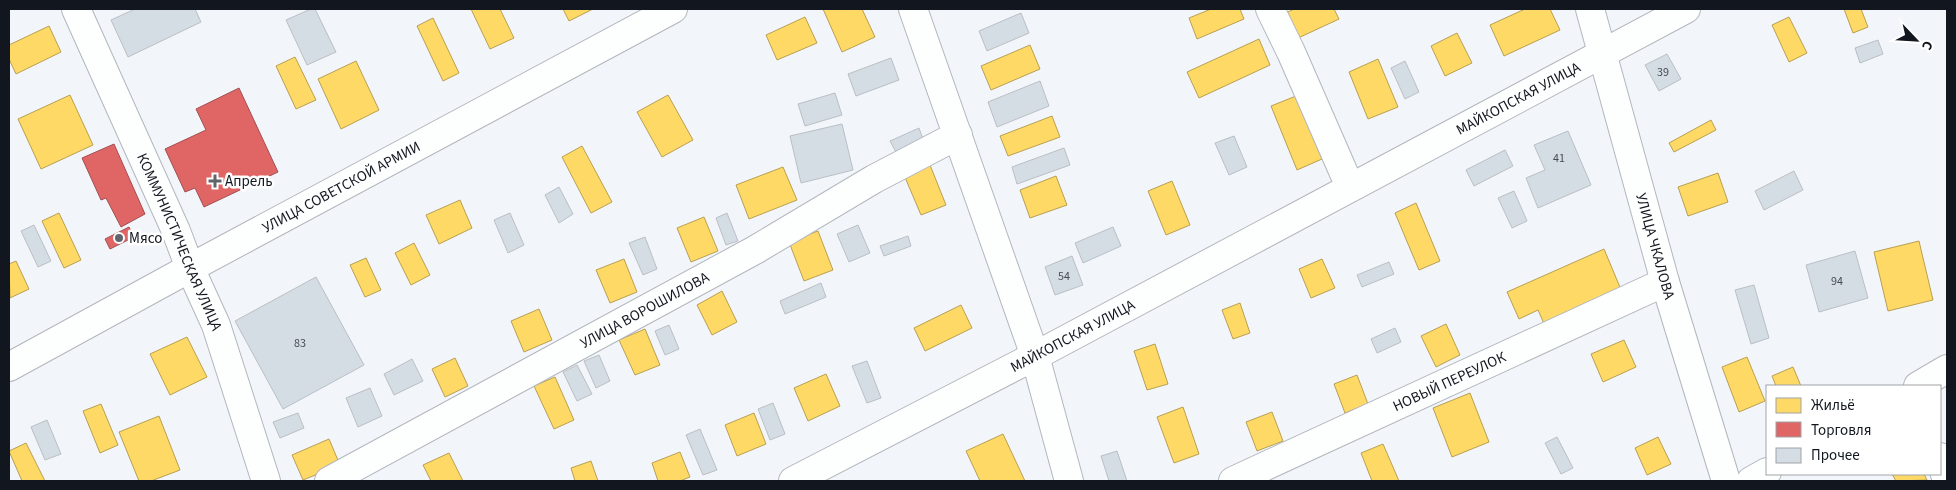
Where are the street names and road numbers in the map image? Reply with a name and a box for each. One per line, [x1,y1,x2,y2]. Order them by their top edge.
street label: МАЙКОПСКАЯ УЛИЦА [1453,57,1585,141]
street label: УЛИЦА СОВЕТСКОЙ АРМИИ [259,136,424,238]
street label: КОММУНИСТИЧЕСКАЯ УЛИЦА [131,150,227,334]
street label: УЛИЦА ЧКАЛОВА [1630,191,1680,303]
street label: УЛИЦА ВОРОШИЛОВА [577,266,714,354]
street label: МАЙКОПСКАЯ УЛИЦА [1007,294,1140,378]
street label: НОВЫЙ ПЕРЕУЛОК [1389,347,1510,417]

